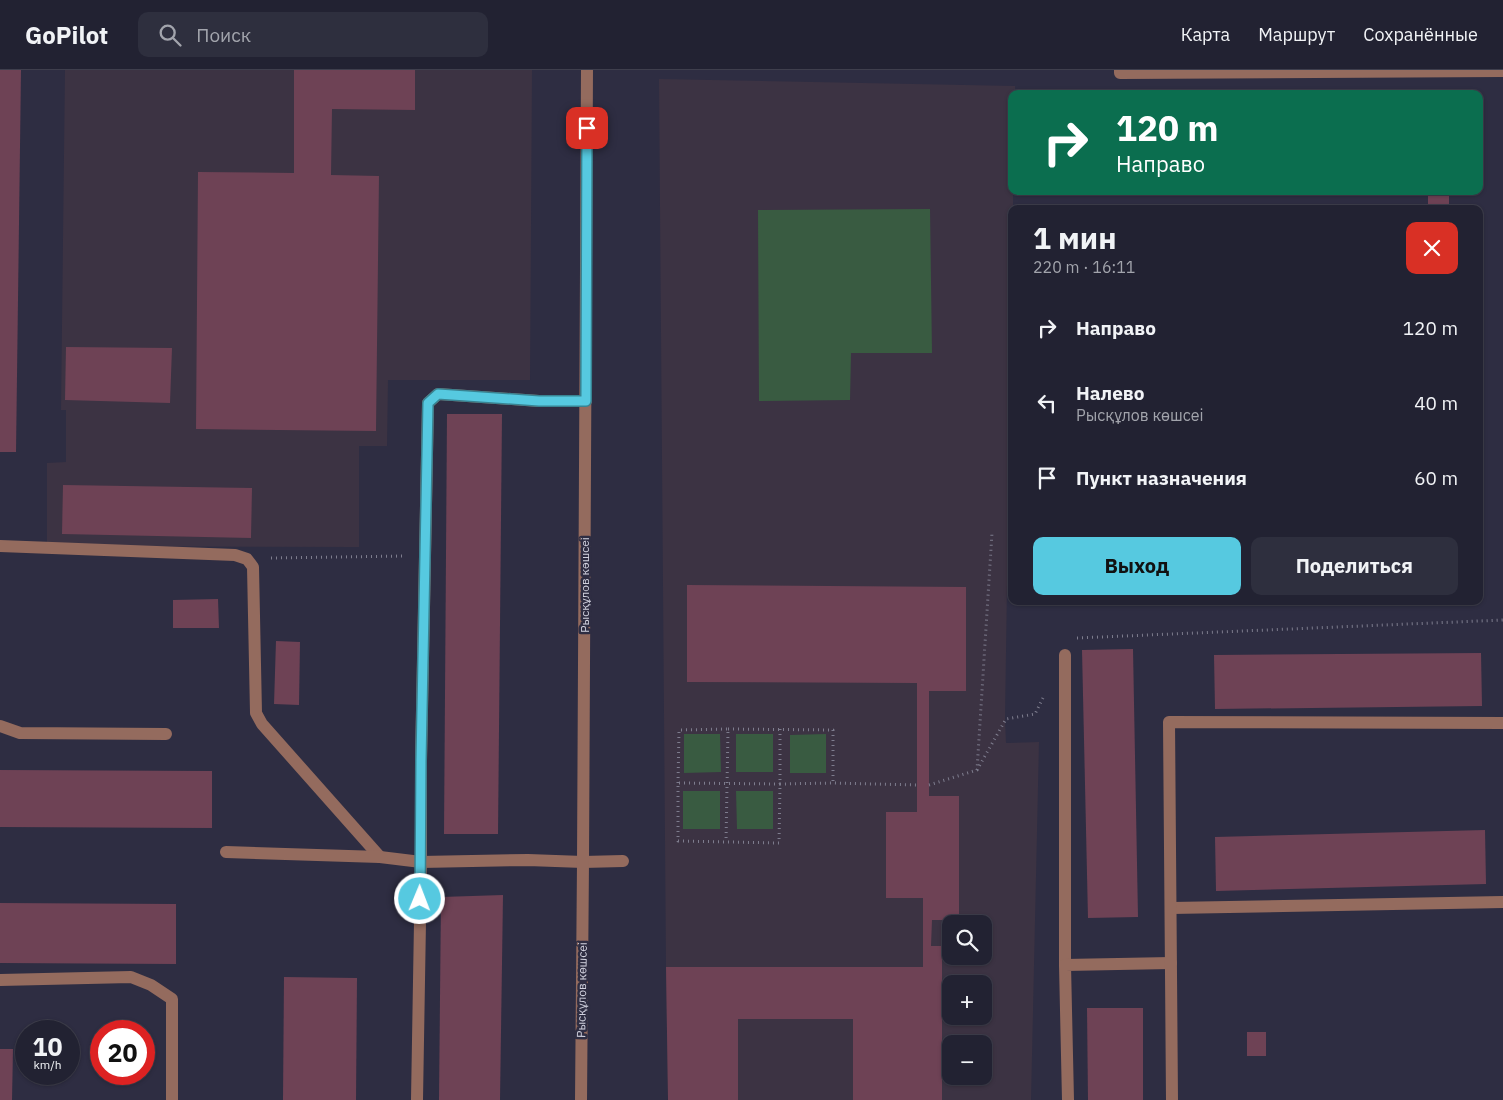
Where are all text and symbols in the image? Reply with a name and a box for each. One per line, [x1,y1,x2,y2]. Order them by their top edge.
search box [138,12,488,57]
text: GoPilot [25,19,108,51]
icon: search [156,21,184,49]
text: Поиск [196,23,251,47]
text: Карта [1181,23,1230,46]
text: Маршрут [1258,23,1335,46]
text: Сохранённые [1363,23,1478,46]
text: 120 m [1116,105,1219,151]
pin [566,107,608,149]
icon: right [1033,110,1098,175]
icon: arrive [573,114,601,142]
text: Направо [1116,149,1205,178]
text: 1 мин [1033,218,1117,257]
button: close [1406,222,1458,274]
text: 220 m · 16:11 [1033,257,1135,277]
icon: right [1033,314,1061,342]
text: Направо [1076,316,1156,340]
text: 120 m [1403,316,1458,340]
text: Налево [1076,381,1145,405]
icon: left [1033,389,1061,417]
text: 40 m [1414,391,1458,415]
text: Рысқұлов көшсеі [1076,405,1204,425]
icon: arrive [1033,464,1061,492]
text: Пункт назначения [1076,466,1247,490]
text: 60 m [1414,466,1458,490]
street label: Рысқұлов көшсеі [577,537,592,633]
button: Выход [1033,537,1241,595]
button: Поделиться [1251,537,1458,595]
position arrow [393,872,445,924]
map controls [942,915,992,1085]
button: search [942,915,992,965]
street label: Рысқұлов көшсеі [573,942,590,1038]
button: + [942,975,992,1025]
speed limit sign: 20 [90,1020,155,1085]
text: 10 [32,1030,63,1063]
button: − [942,1035,992,1085]
text: km/h [33,1057,62,1072]

